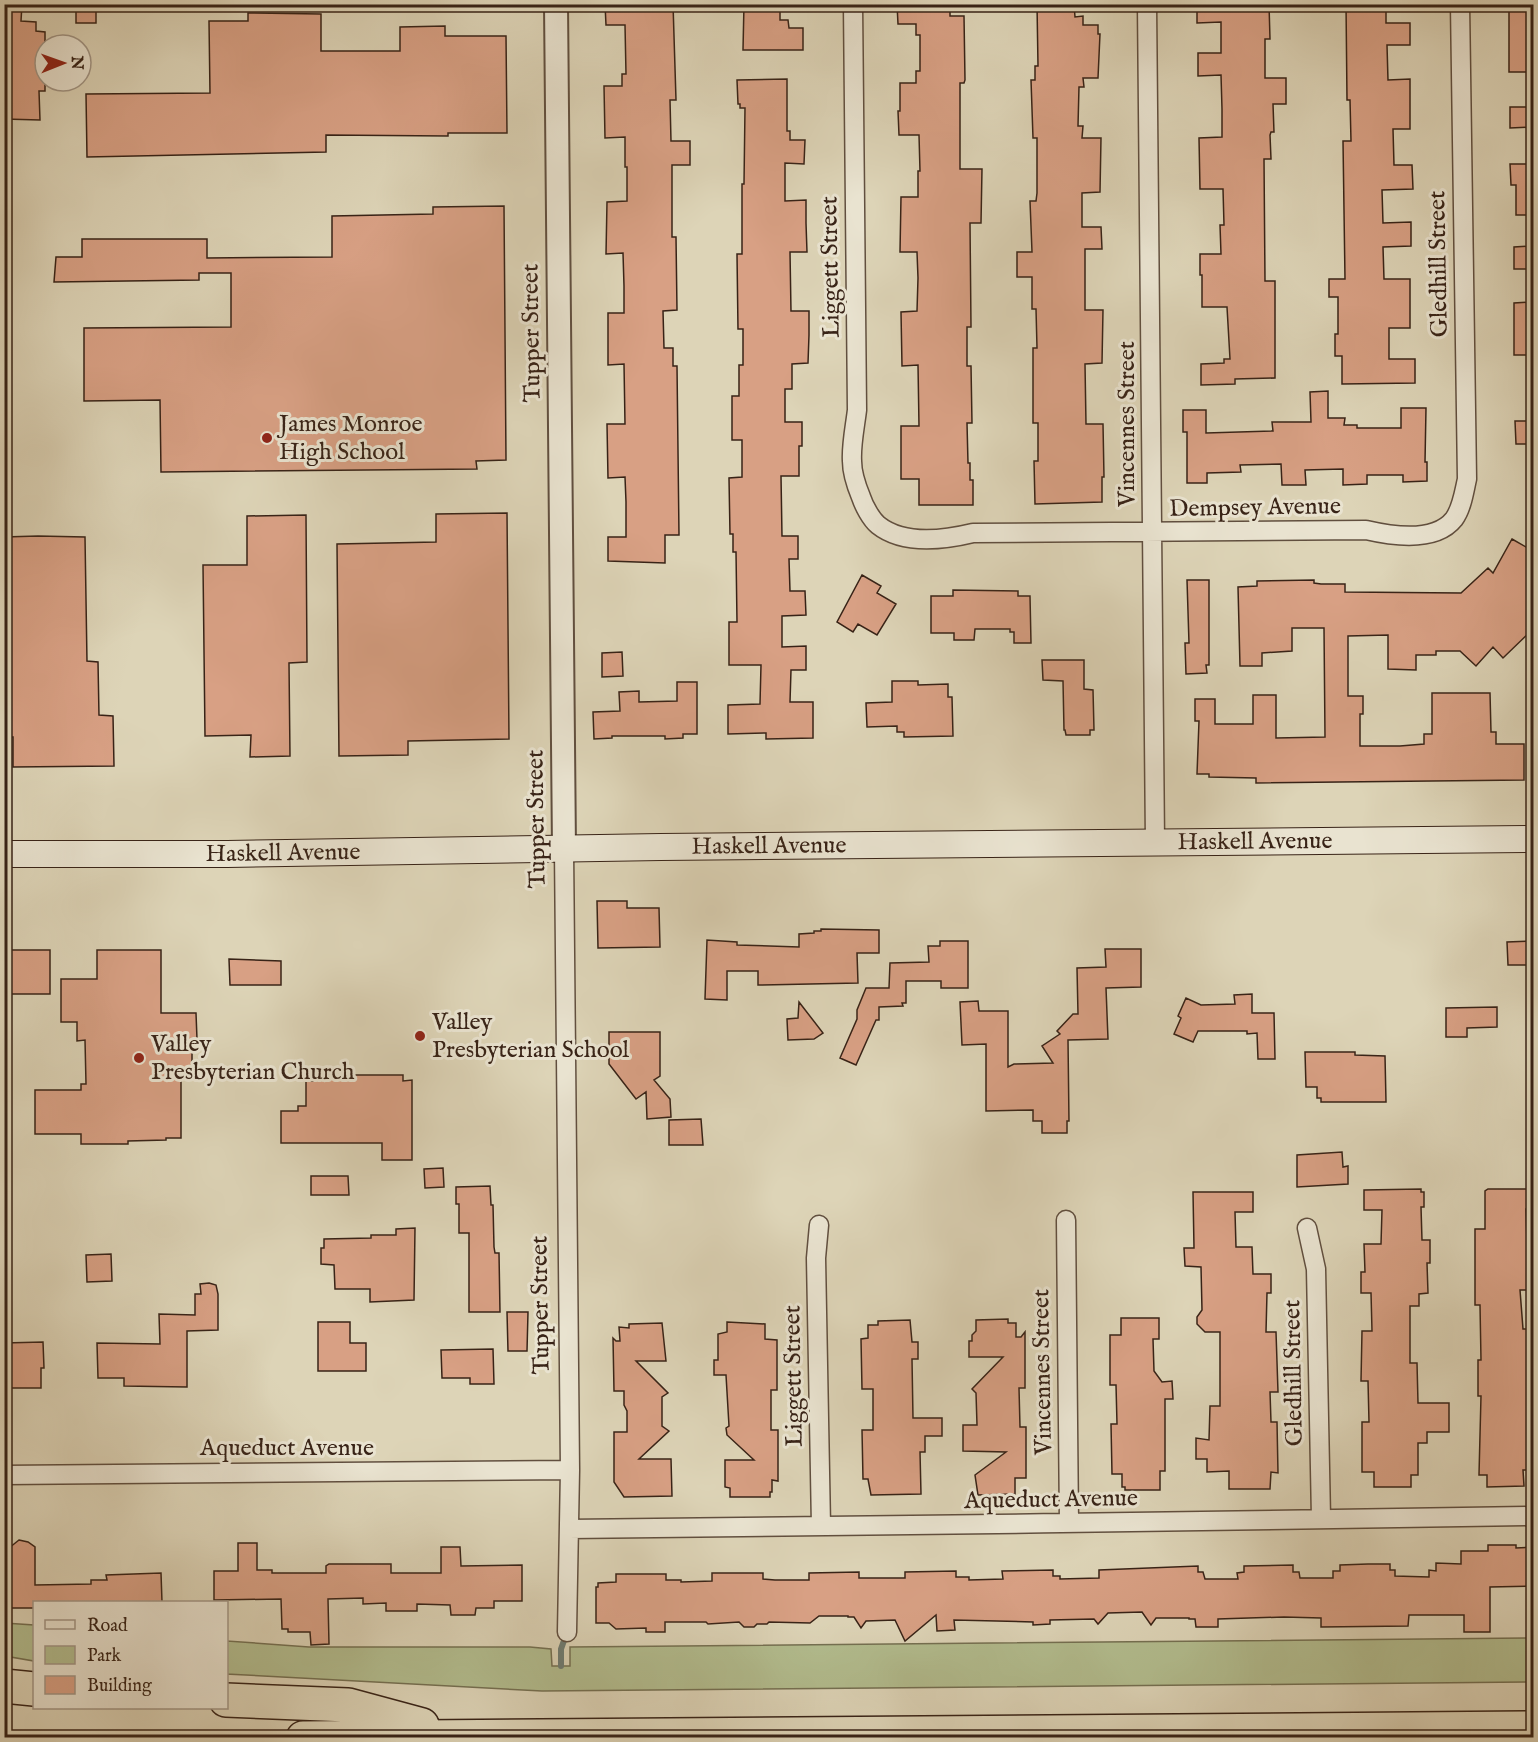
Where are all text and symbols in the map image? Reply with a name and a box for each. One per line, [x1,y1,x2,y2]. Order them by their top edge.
north arrow [33,33,93,93]
text: N [66,55,86,70]
street label: Gledhill Street [1422,190,1456,338]
street label: Liggett Street [814,196,848,338]
street label: Tupper Street [515,263,549,403]
street label: Vincennes Street [1112,341,1143,508]
place label: James Monroe High School [276,409,422,468]
marker: James Monroe High School [260,431,274,445]
street label: Dempsey Avenue [1169,491,1341,525]
street label: Tupper Street [520,749,554,889]
street label: Haskell Avenue [1177,825,1333,858]
street label: Haskell Avenue [691,830,847,862]
street label: Haskell Avenue [206,836,361,870]
place label: Valley Presbyterian School [431,1007,630,1066]
place label: Valley Presbyterian Church [150,1029,355,1088]
marker: Valley Presbyterian School [413,1029,427,1043]
marker: Valley Presbyterian Church [132,1051,146,1065]
street label: Tupper Street [524,1235,558,1375]
street label: Vincennes Street [1026,1289,1060,1456]
street label: Gledhill Street [1277,1299,1311,1447]
street label: Liggett Street [777,1305,811,1447]
street label: Aqueduct Avenue [199,1433,374,1464]
street label: Aqueduct Avenue [963,1483,1138,1517]
legend [33,1601,228,1709]
text: Road [87,1615,128,1638]
text: Park [87,1645,122,1668]
text: Building [87,1675,152,1698]

